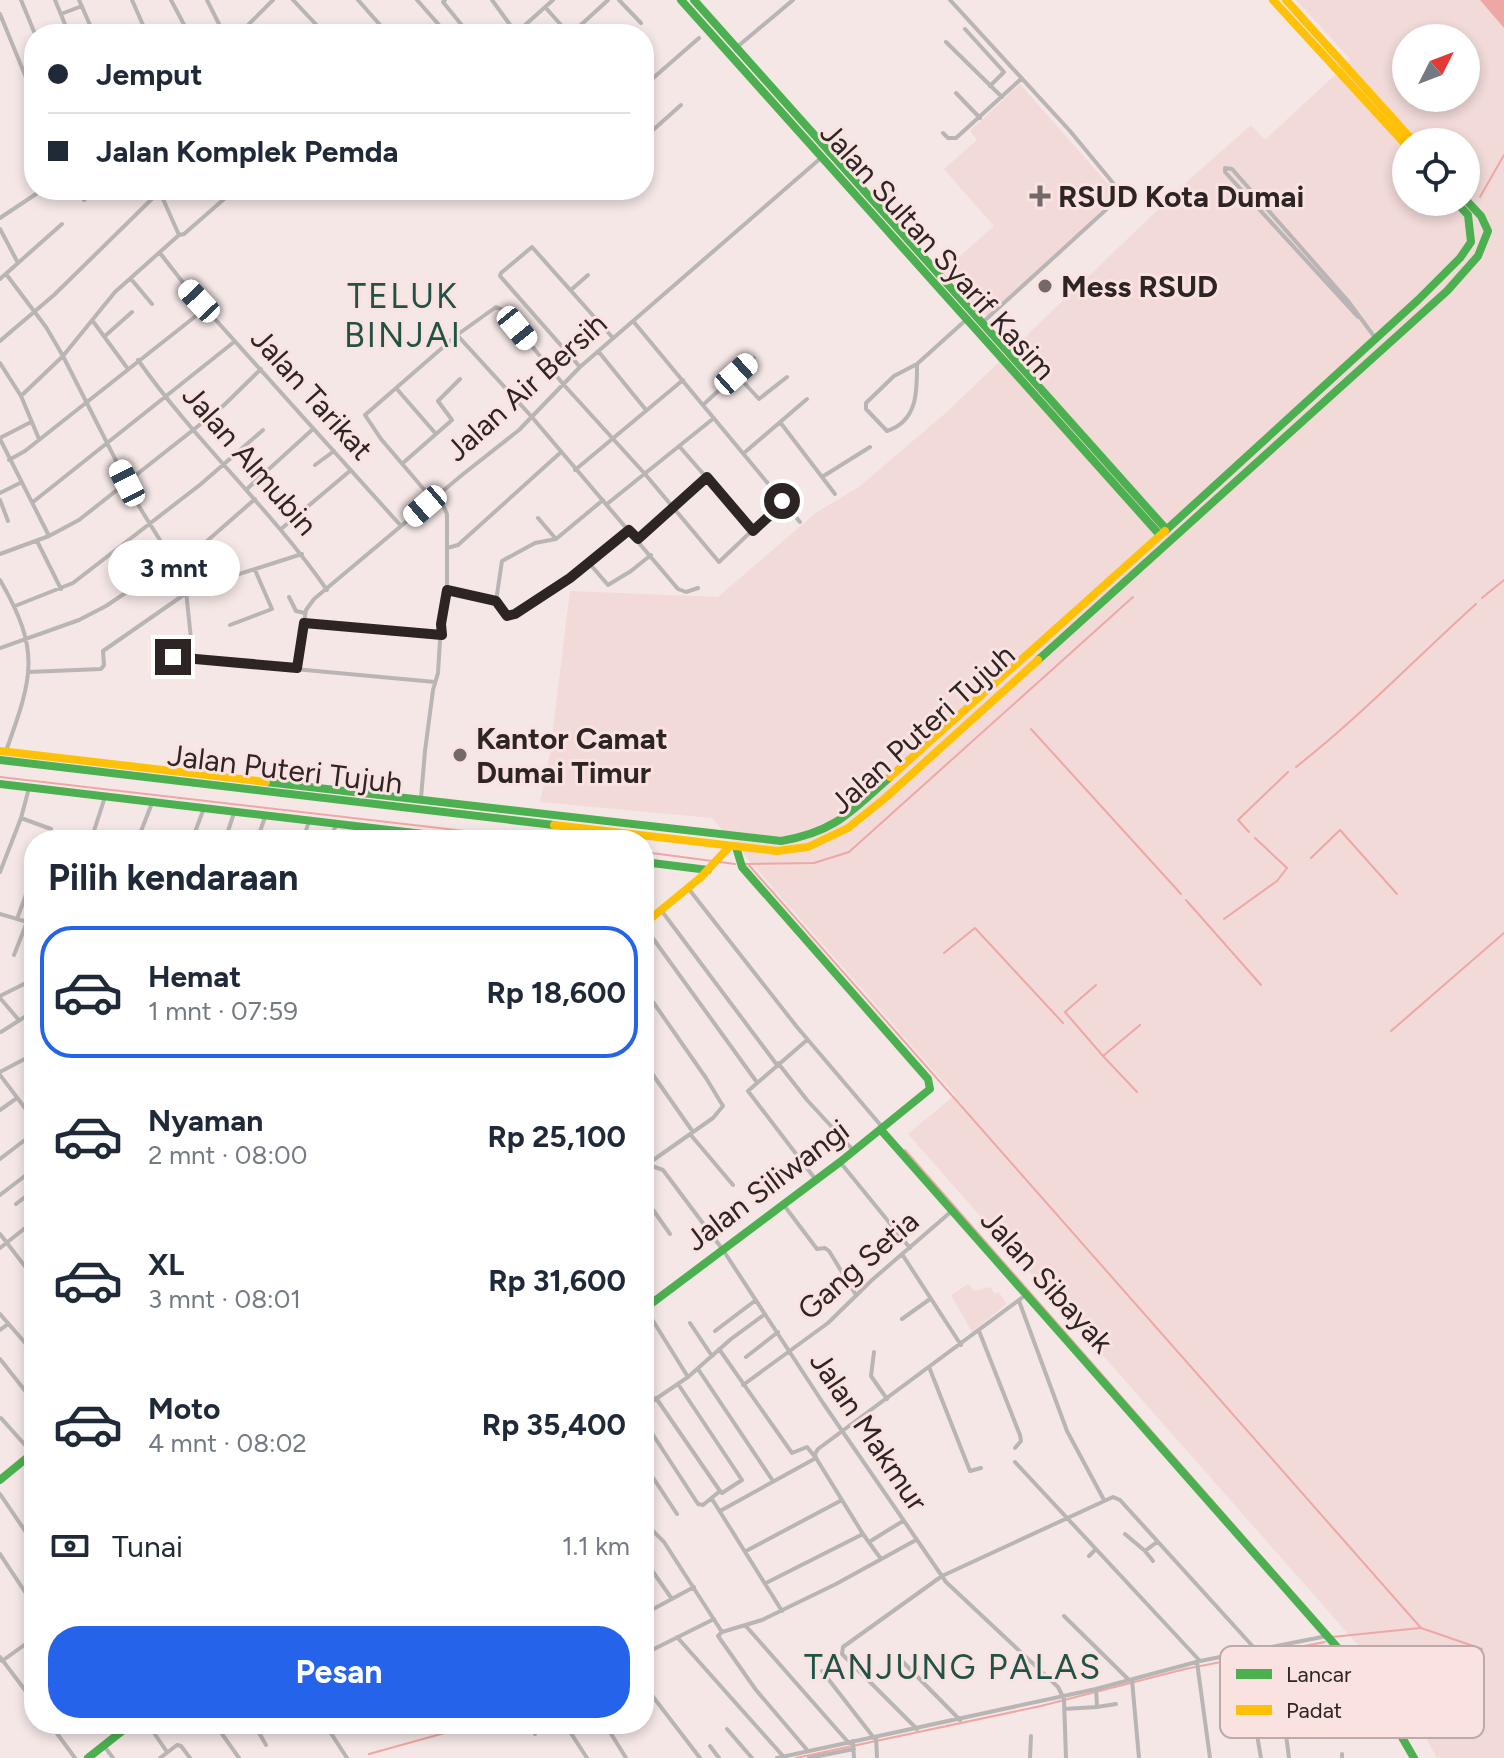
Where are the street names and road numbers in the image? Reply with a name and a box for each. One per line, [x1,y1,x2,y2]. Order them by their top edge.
street label: Jalan Sultan Syarif Kasim [813,115,1063,387]
street label: Jalan Air Bersih [438,305,614,469]
street label: Jalan Tarikat [243,320,381,468]
street label: Jalan Almubin [175,377,325,543]
street label: Jalan Puteri Tujuh [822,636,1022,822]
street label: Jalan Puteri Tujuh [165,736,405,802]
street label: Jalan Siliwangi [678,1111,856,1259]
street label: Gang Setia [790,1202,926,1328]
street label: Jalan Sibayak [973,1202,1121,1361]
street label: Jalan Makmur [802,1344,936,1518]

